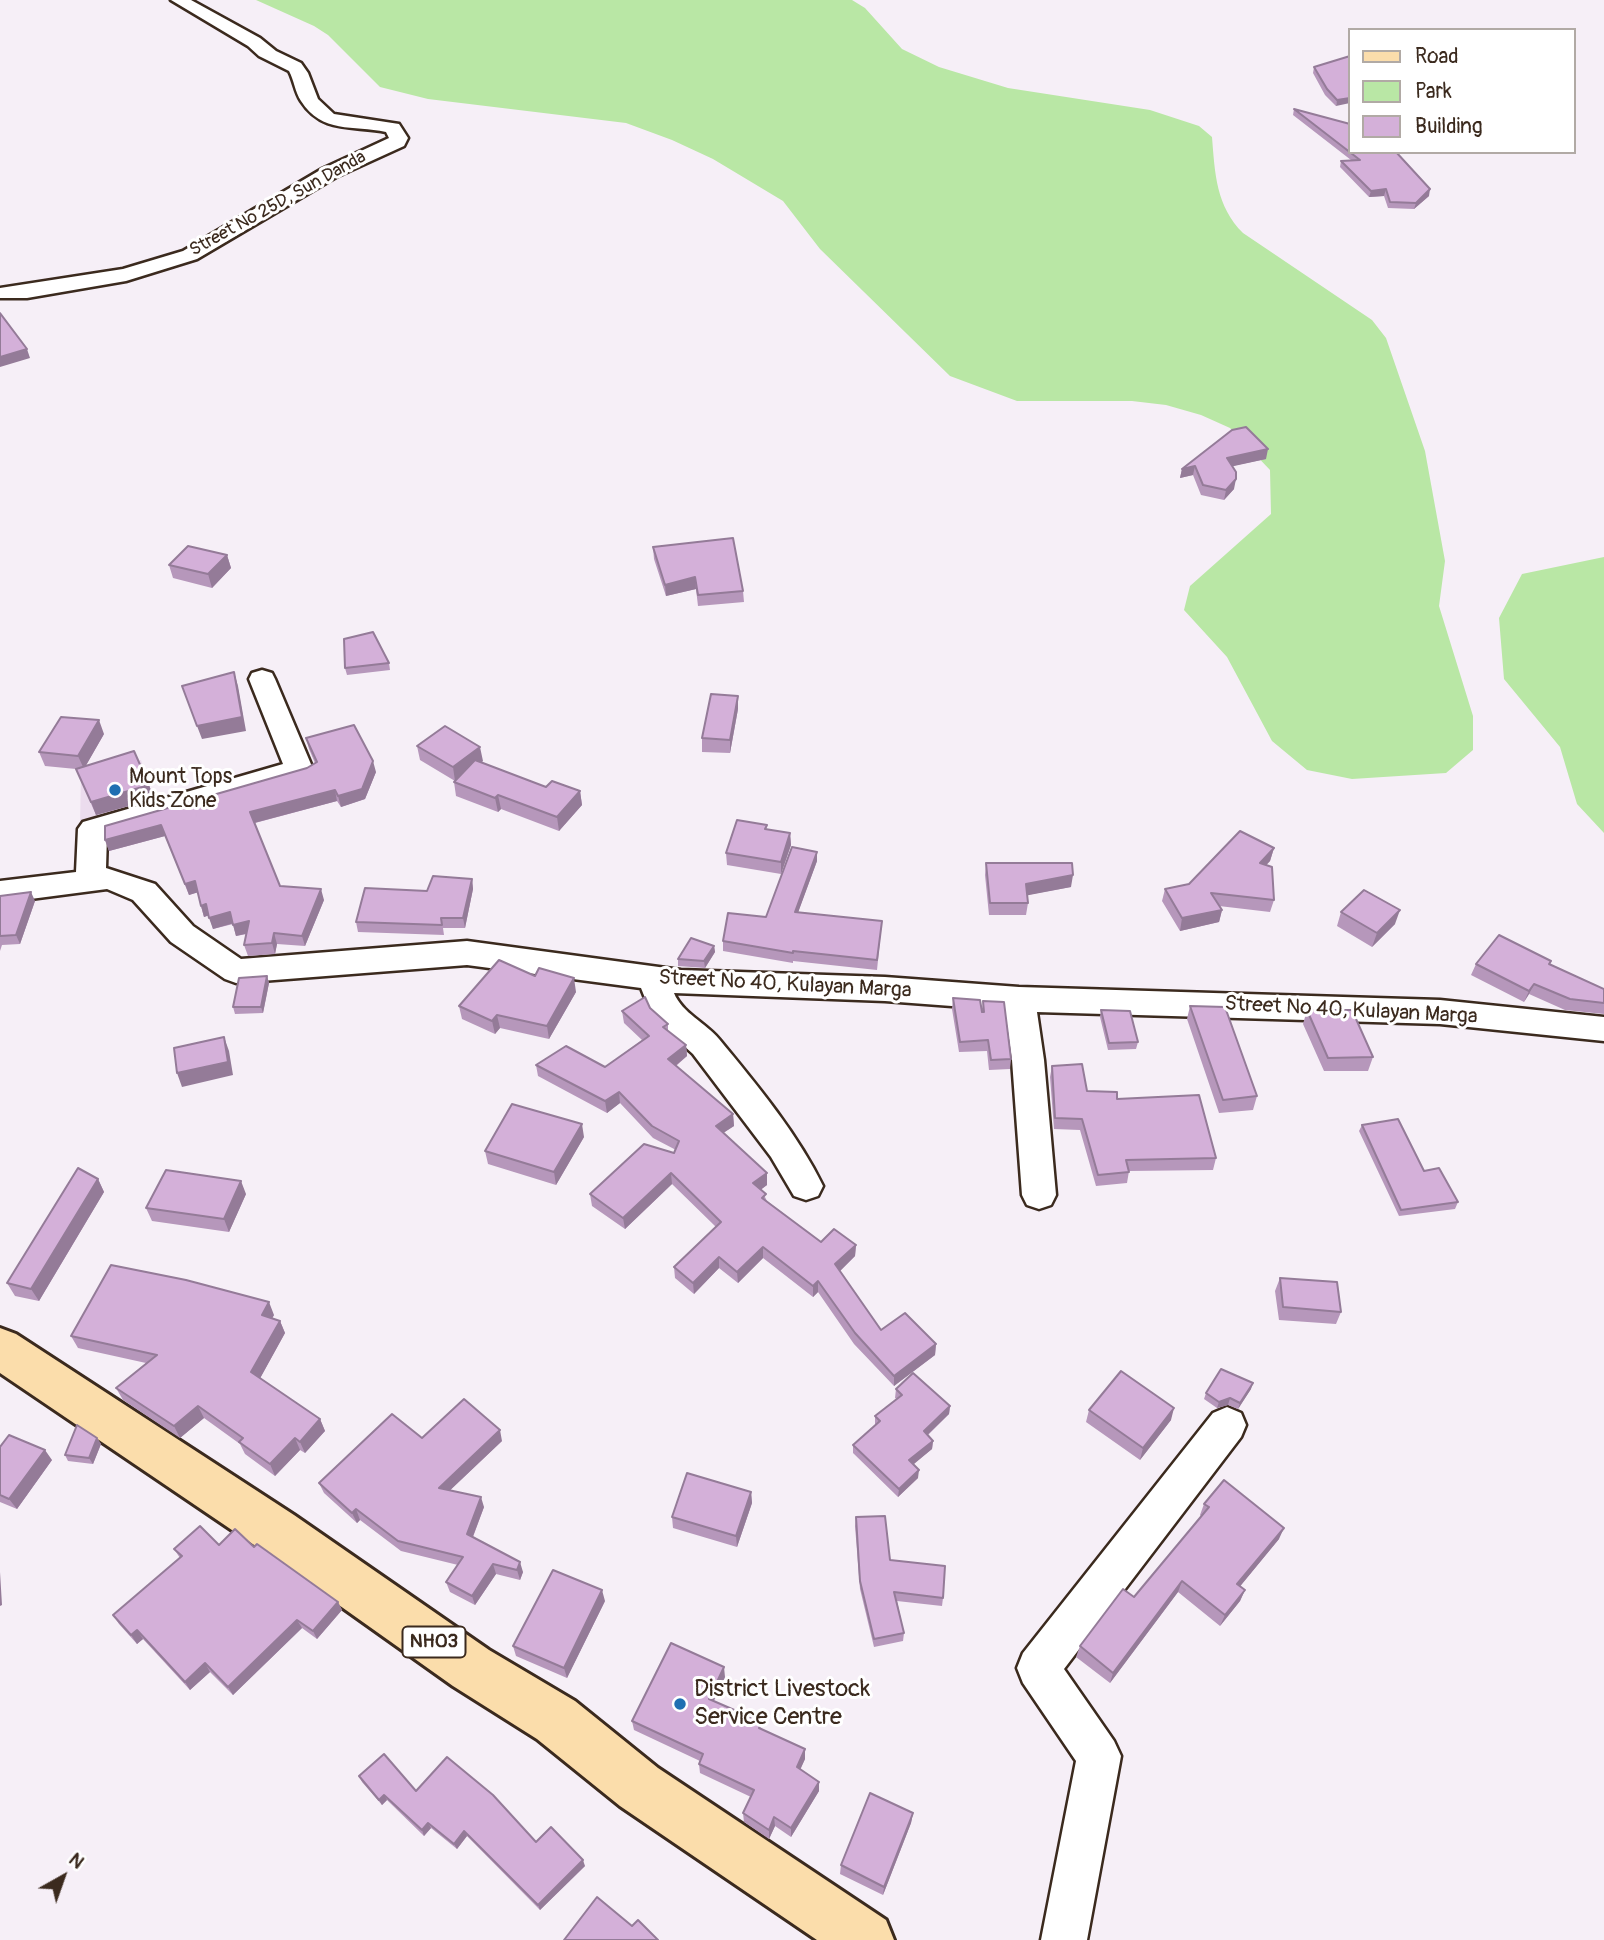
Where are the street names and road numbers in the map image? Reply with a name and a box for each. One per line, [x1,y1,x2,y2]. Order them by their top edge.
street label: Street No 25D, Sun Danda [186,147,370,261]
street label: Street No 40, Kulayan Marga [658,966,912,1004]
street label: Street No 40, Kulayan Marga [1224,992,1478,1030]
road number: NH03 [402,1626,466,1658]

